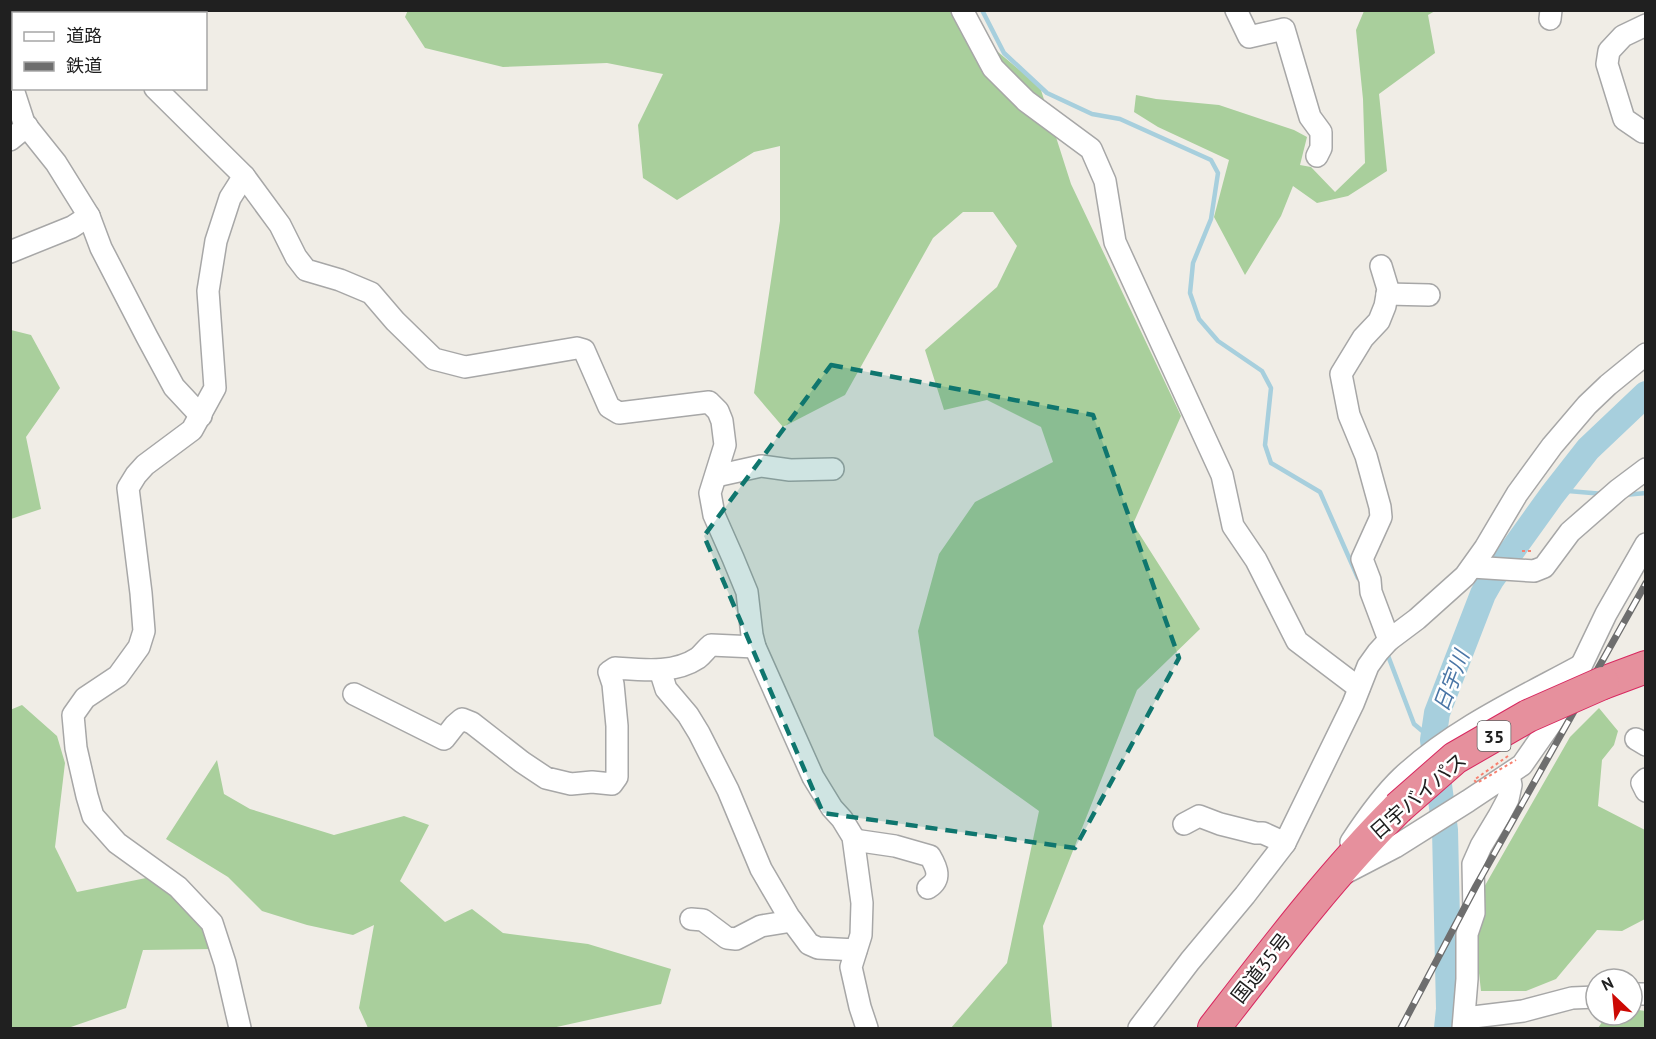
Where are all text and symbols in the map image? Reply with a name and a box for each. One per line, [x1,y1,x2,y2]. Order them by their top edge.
legend [12,12,207,90]
text: 道路 [66,24,102,47]
text: 鉄道 [66,54,102,77]
water label: 日宇川 [1427,645,1476,715]
road number: 35 [1478,721,1510,751]
street label: 日宇バイパス [1364,747,1472,845]
street label: 国道35号 [1226,928,1296,1008]
north arrow [1584,967,1644,1027]
text: N [1598,972,1617,995]

